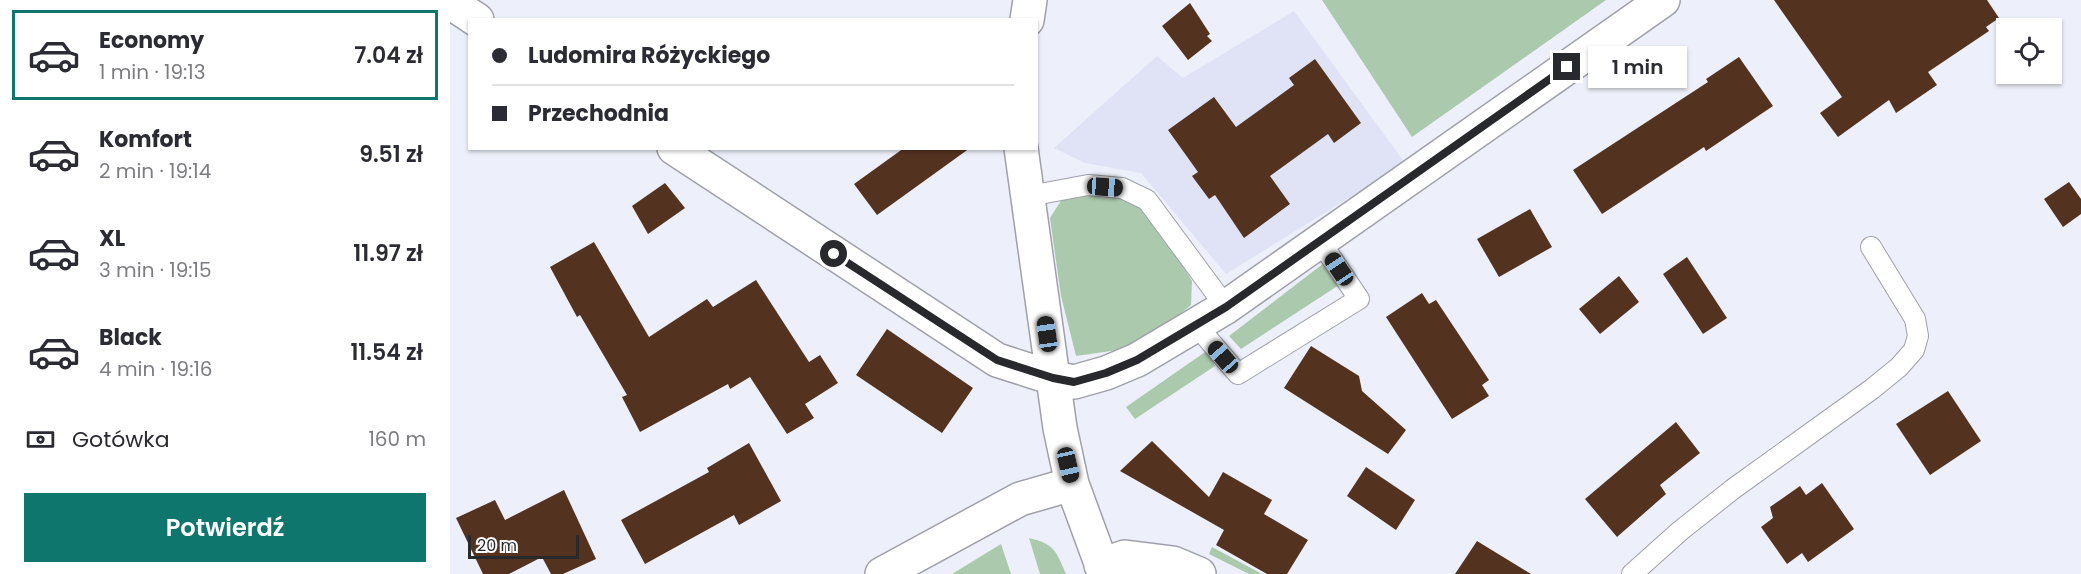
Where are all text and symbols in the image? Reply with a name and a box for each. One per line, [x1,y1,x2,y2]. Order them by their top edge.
map controls [1996,18,2062,84]
button: locate [1996,18,2062,84]
text: Economy [99,25,204,56]
icon: car [27,28,81,82]
text: 7.04 zł [354,40,423,71]
text: Ludomira Różyckiego [528,40,770,71]
callout: 1 min [1588,46,1687,88]
route end [1553,53,1580,80]
text: 1 min [1612,53,1663,81]
text: 1 min · 19:13 [99,58,205,86]
text: Przechodnia [528,98,669,129]
text: Komfort [99,124,192,155]
icon: car [27,127,81,181]
text: 9.51 zł [359,139,423,170]
text: 2 min · 19:14 [99,157,211,185]
car [1086,177,1124,197]
text: XL [99,223,125,254]
icon: car [27,226,81,280]
text: 11.97 zł [353,238,423,269]
route start [820,240,847,267]
car [1321,249,1357,289]
text: 3 min · 19:15 [99,256,212,284]
car [1036,315,1058,353]
text: Black [99,322,162,353]
icon: car [27,325,81,379]
text: 11.54 zł [350,337,423,368]
car [1204,338,1242,376]
text: 4 min · 19:16 [99,355,213,383]
icon: cash [24,423,57,456]
text: Gotówka [72,424,170,455]
text: 160 m [368,425,426,453]
car [1055,445,1081,485]
button: Potwierdź [24,493,426,562]
scale bar [468,532,579,560]
text: 20 m [477,534,517,557]

